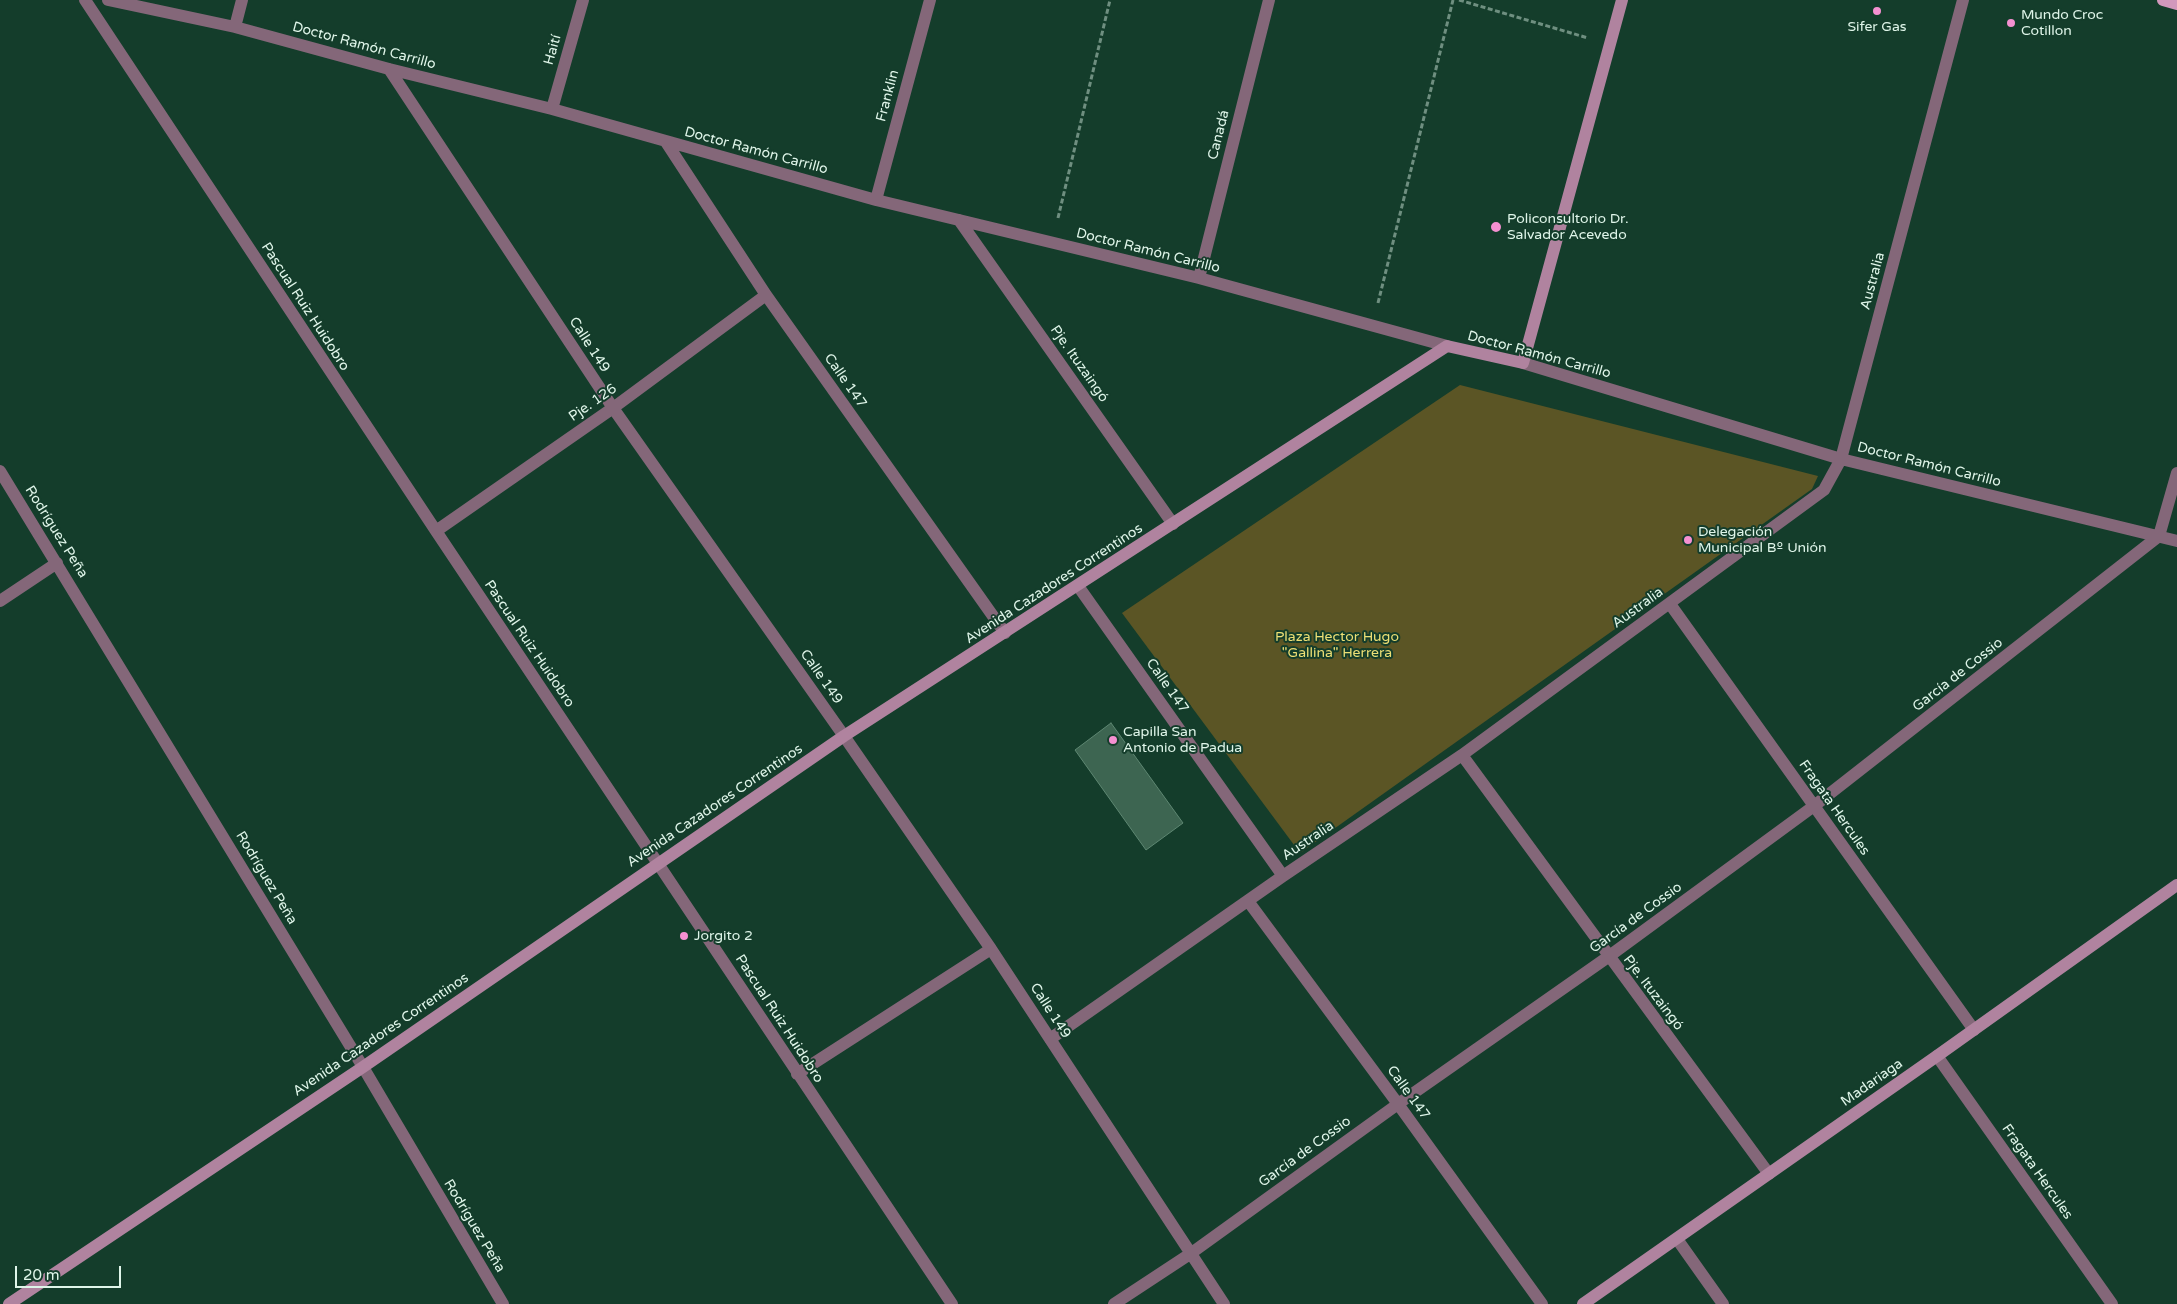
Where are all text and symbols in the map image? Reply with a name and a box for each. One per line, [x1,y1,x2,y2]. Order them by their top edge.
marker: Sifer Gas [1871,5,1883,17]
place label: Mundo Croc Cotillon [2021,7,2103,40]
marker: Mundo Croc Cotillon [2005,17,2017,29]
street label: Doctor Ramón Carrillo [291,19,437,73]
place label: Sifer Gas [1847,19,1907,35]
street label: Haití [541,33,565,67]
street label: Franklin [873,68,903,124]
street label: Canadá [1205,108,1233,162]
street label: Doctor Ramón Carrillo [683,124,829,178]
place label: Policonsultorio Dr. Salvador Acevedo [1507,211,1629,243]
marker: Policonsultorio Dr. Salvador Acevedo [1489,220,1503,234]
street label: Doctor Ramón Carrillo [1074,225,1222,277]
street label: Pascual Ruiz Huidobro [257,240,353,374]
street label: Australia [1857,250,1889,312]
street label: Calle 149 [565,314,613,376]
street label: Pje. Ituzaingó [1046,322,1112,406]
street label: Doctor Ramón Carrillo [1466,328,1612,382]
street label: Calle 147 [820,351,870,411]
street label: Pje. 126 [566,381,620,425]
street label: Doctor Ramón Carrillo [1855,439,2003,491]
street label: Rodríguez Peña [21,483,91,581]
street label: Avenida Cazadores Correntinos [962,520,1146,648]
place label: Delegación Municipal Bº Unión [1698,524,1827,556]
marker: Delegación Municipal Bº Unión [1682,534,1694,546]
street label: Pascual Ruiz Huidobro [480,577,578,711]
street label: Australia [1609,584,1667,632]
park label: Plaza Hector Hugo "Gallina" Herrera [1275,629,1399,662]
street label: García de Cossio [1910,635,2006,715]
street label: Calle 149 [796,647,846,707]
street label: Calle 147 [1142,656,1192,716]
place label: Capilla San Antonio de Padua [1123,724,1242,756]
marker: Capilla San Antonio de Padua [1107,734,1119,746]
street label: Avenida Cazadores Correntinos [624,741,806,871]
street label: Fragata Hercules [1795,757,1873,859]
street label: Australia [1279,818,1337,864]
street label: Rodríguez Peña [232,828,300,928]
street label: García de Cossio [1587,879,1685,957]
place label: Jorgito 2 [694,928,753,944]
marker: Jorgito 2 [678,930,690,942]
street label: Pascual Ruiz Huidobro [731,952,827,1086]
street label: Pje. Ituzaingó [1619,952,1687,1034]
street label: Avenida Cazadores Correntinos [290,970,472,1100]
street label: Calle 149 [1026,980,1074,1042]
street label: Madariaga [1838,1056,1906,1110]
street label: Calle 147 [1383,1063,1433,1123]
street label: García de Cossio [1256,1113,1354,1191]
street label: Fragata Hercules [1998,1121,2076,1223]
street label: Rodríguez Peña [440,1176,508,1276]
scale bar [18,1256,124,1288]
text: 20 m [23,1266,60,1284]

